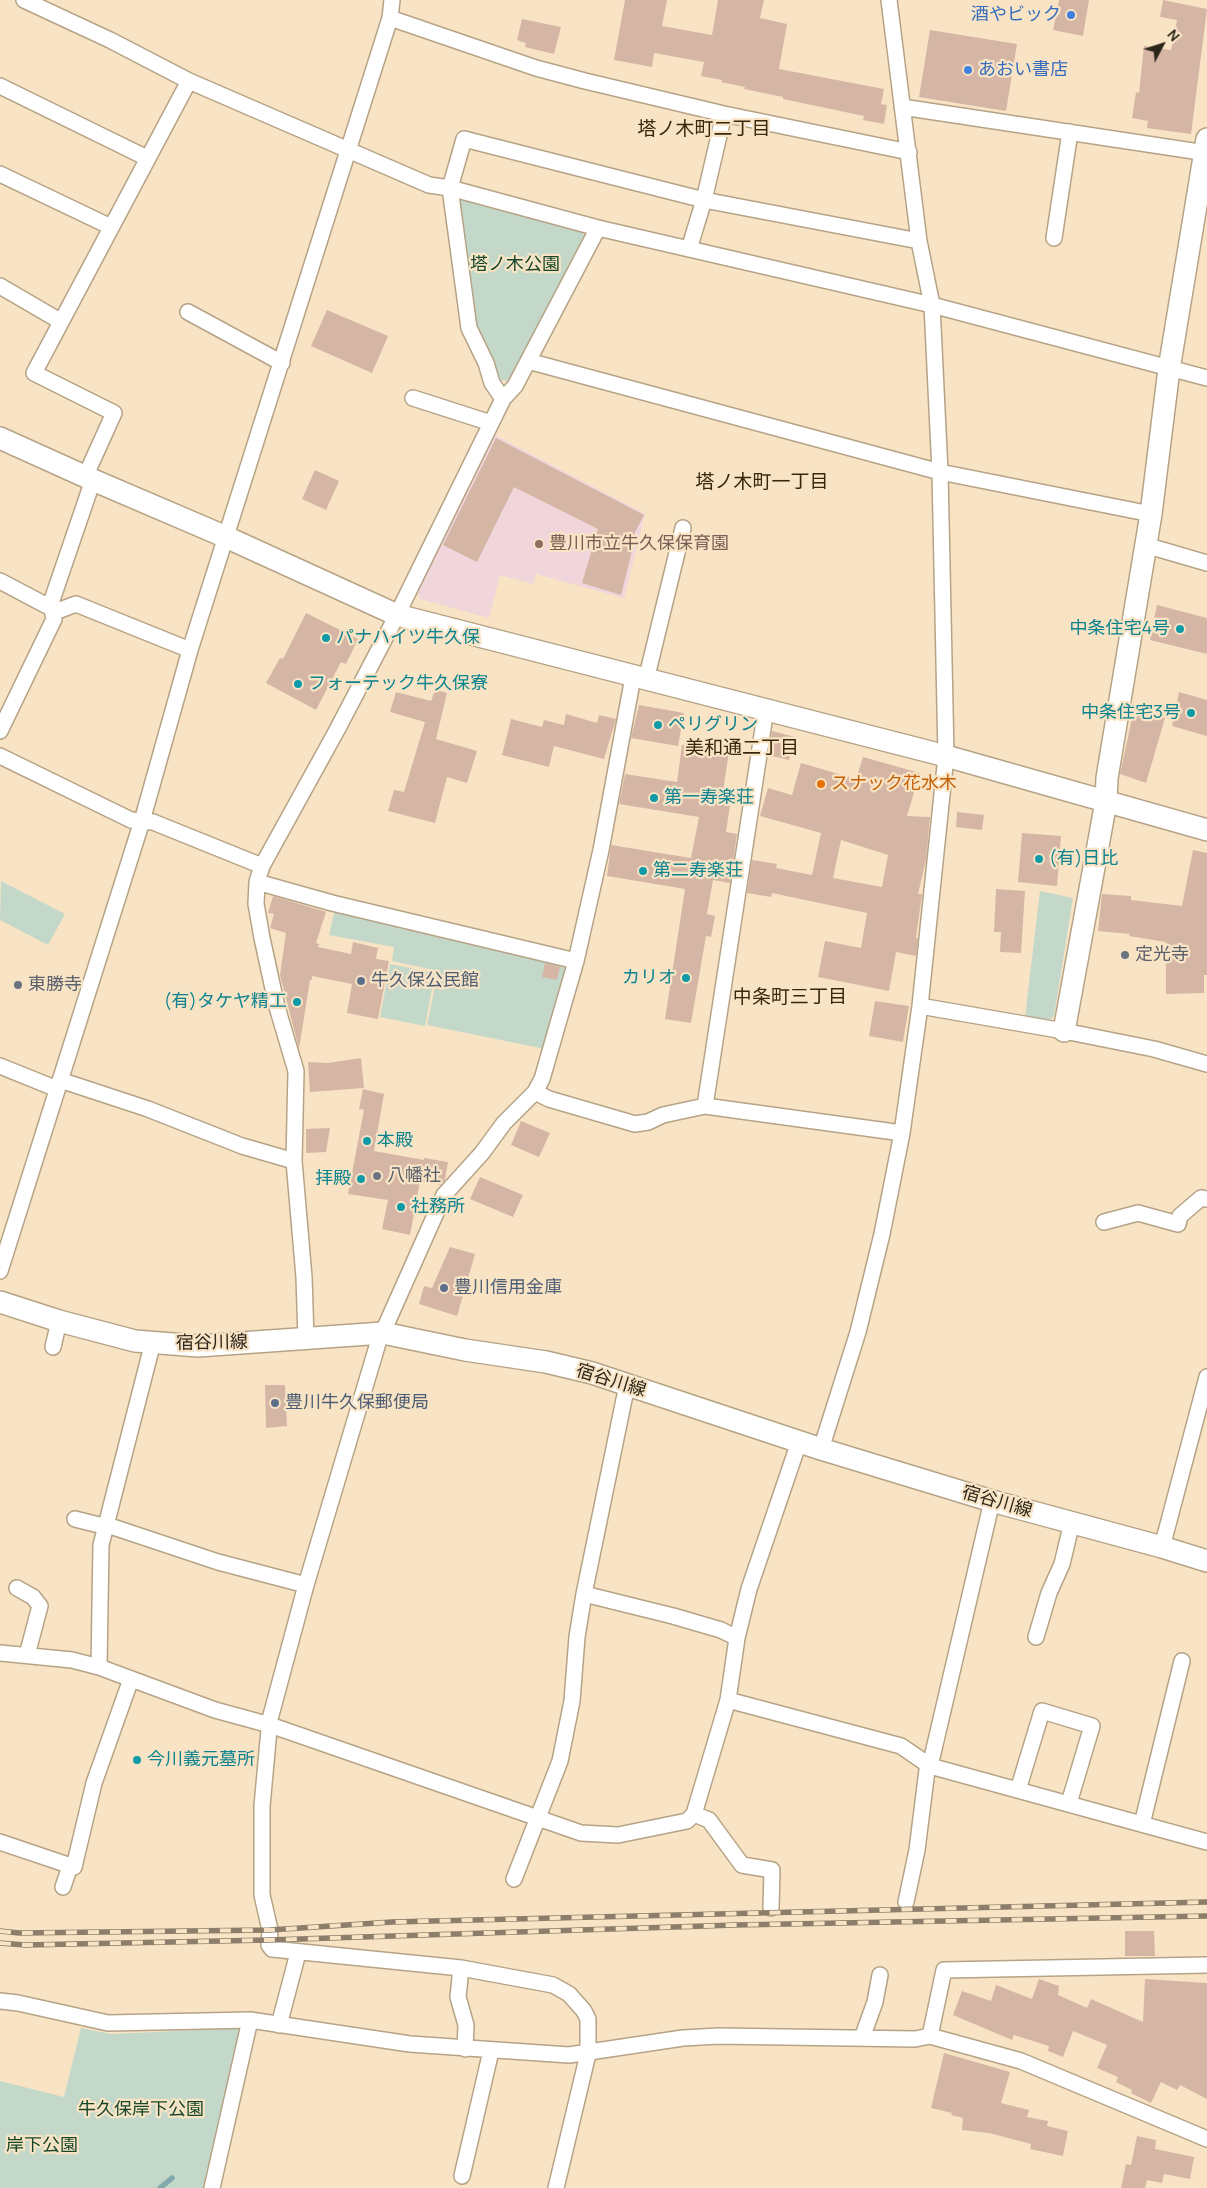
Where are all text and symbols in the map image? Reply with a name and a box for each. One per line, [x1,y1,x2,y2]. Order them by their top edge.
place label: 酒やビック [971,4,1061,26]
marker: 酒やビック [1065,9,1077,21]
north arrow [1137,20,1187,70]
text: N [1163,25,1184,45]
place label: あおい書店 [978,59,1068,81]
marker: あおい書店 [962,64,974,76]
district label: 塔ノ木町二丁目 [638,119,770,141]
park label: 塔ノ木公園 [470,254,560,276]
district label: 塔ノ木町一丁目 [696,472,828,494]
place label: 豊川市立牛久保保育園 [549,533,729,555]
marker: 豊川市立牛久保保育園 [533,538,545,550]
place label: 中条住宅4号 [1069,618,1170,640]
marker: 中条住宅4号 [1174,623,1186,635]
place label: パナハイツ牛久保 [336,627,480,649]
marker: パナハイツ牛久保 [320,632,332,644]
place label: フォーテック牛久保寮 [308,673,488,695]
marker: フォーテック牛久保寮 [292,678,304,690]
place label: 中条住宅3号 [1081,702,1181,724]
marker: 中条住宅3号 [1185,707,1197,719]
place label: ペリグリン [668,714,758,736]
marker: ペリグリン [652,719,664,731]
district label: 美和通二丁目 [685,738,799,760]
place label: スナック花水木 [831,773,957,795]
marker: スナック花水木 [815,778,827,790]
place label: 第一寿楽荘 [664,787,754,809]
marker: 第一寿楽荘 [648,792,660,804]
place label: (有)日比 [1049,848,1118,870]
marker: (有)日比 [1033,853,1045,865]
place label: 第二寿楽荘 [653,860,743,882]
marker: 第二寿楽荘 [637,865,649,877]
place label: 定光寺 [1135,944,1189,966]
marker: 定光寺 [1119,949,1131,961]
place label: カリオ [622,967,676,989]
place label: 牛久保公民館 [371,970,479,992]
marker: カリオ [680,972,692,984]
place label: 東勝寺 [28,974,82,996]
marker: 牛久保公民館 [355,975,367,987]
marker: 東勝寺 [12,979,24,991]
district label: 中条町三丁目 [733,987,847,1009]
place label: (有)タケヤ精工 [164,991,287,1013]
marker: (有)タケヤ精工 [291,996,303,1008]
place label: 本殿 [377,1130,413,1152]
marker: 本殿 [361,1135,373,1147]
place label: 八幡社 [387,1165,441,1187]
place label: 拝殿 [315,1168,351,1190]
marker: 八幡社 [371,1170,383,1182]
marker: 拝殿 [355,1173,367,1185]
place label: 社務所 [411,1196,465,1218]
marker: 社務所 [395,1201,407,1213]
place label: 豊川信用金庫 [454,1277,562,1299]
marker: 豊川信用金庫 [438,1282,450,1294]
street label: 宿谷川線 [176,1332,248,1354]
street label: 宿谷川線 [573,1360,649,1402]
place label: 豊川牛久保郵便局 [285,1392,429,1414]
marker: 豊川牛久保郵便局 [269,1397,281,1409]
street label: 宿谷川線 [959,1482,1035,1522]
place label: 今川義元墓所 [147,1749,255,1771]
marker: 今川義元墓所 [131,1754,143,1766]
park label: 牛久保岸下公園 [78,2099,204,2121]
park label: 岸下公園 [6,2135,78,2157]

